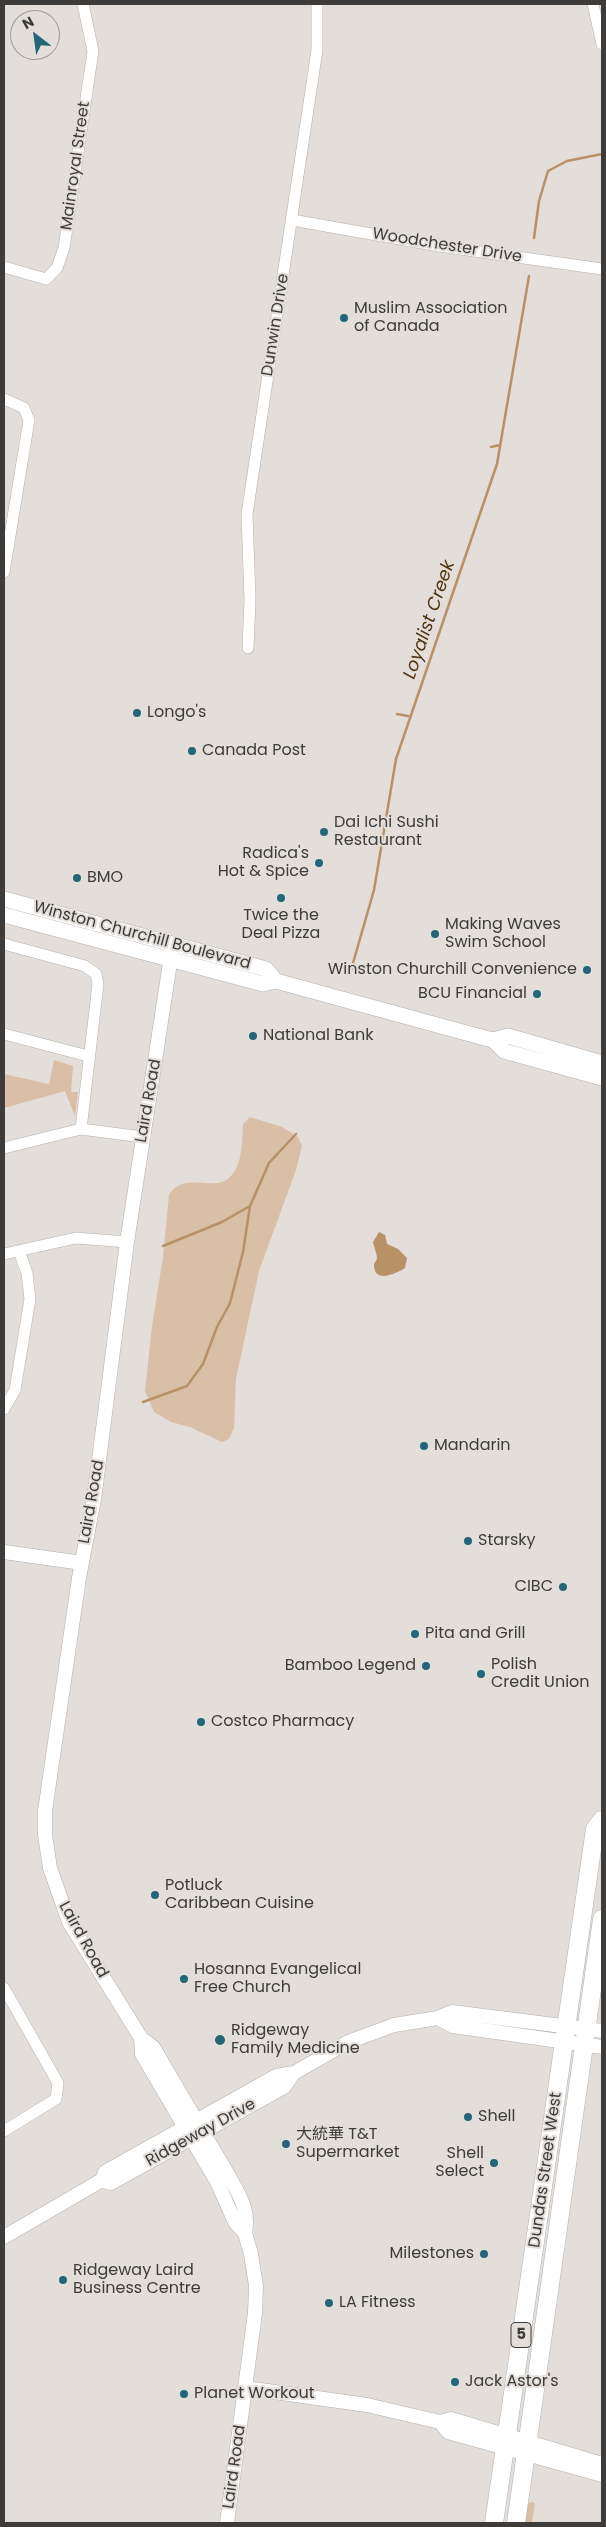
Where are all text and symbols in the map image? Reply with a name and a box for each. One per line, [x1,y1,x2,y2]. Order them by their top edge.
north arrow [10,10,60,60]
text: N [18,12,38,34]
street label: Mainroyal Street [57,100,95,232]
street label: Woodchester Drive [371,225,523,267]
street label: Dunwin Drive [258,272,294,378]
place label: Muslim Association of Canada [354,299,507,337]
marker: Muslim Association of Canada [338,312,350,324]
water label: Loyalist Creek [400,558,460,682]
place label: Longo's [147,703,206,723]
marker: Longo's [131,707,143,719]
place label: Canada Post [202,741,306,761]
marker: Canada Post [186,745,198,757]
place label: Dai Ichi Sushi Restaurant [334,813,439,851]
marker: Dai Ichi Sushi Restaurant [318,826,330,838]
place label: Radica's Hot & Spice [218,844,309,882]
marker: Radica's Hot & Spice [313,857,325,869]
place label: BMO [87,868,123,888]
marker: BMO [71,872,83,884]
marker: Twice the Deal Pizza [275,892,287,904]
street label: Winston Churchill Boulevard [31,898,253,974]
place label: Twice the Deal Pizza [242,906,320,944]
place label: Making Waves Swim School [445,915,561,953]
marker: Making Waves Swim School [429,928,441,940]
place label: Winston Churchill Convenience [328,960,577,980]
marker: Winston Churchill Convenience [581,964,593,976]
place label: BCU Financial [418,984,527,1004]
marker: BCU Financial [531,988,543,1000]
place label: National Bank [263,1026,373,1046]
marker: National Bank [247,1030,259,1042]
street label: Laird Road [132,1058,166,1144]
place label: Mandarin [434,1436,511,1456]
marker: Mandarin [418,1440,430,1452]
street label: Laird Road [75,1459,109,1545]
place label: Starsky [478,1531,536,1551]
marker: Starsky [462,1535,474,1547]
place label: CIBC [515,1577,553,1597]
marker: CIBC [557,1581,569,1593]
place label: Pita and Grill [425,1624,525,1644]
marker: Pita and Grill [409,1628,421,1640]
place label: Polish Credit Union [491,1655,590,1693]
place label: Bamboo Legend [285,1656,416,1676]
marker: Bamboo Legend [420,1660,432,1672]
marker: Polish Credit Union [475,1668,487,1680]
place label: Costco Pharmacy [211,1712,354,1732]
marker: Costco Pharmacy [195,1716,207,1728]
place label: Potluck Caribbean Cuisine [165,1876,314,1914]
marker: Potluck Caribbean Cuisine [149,1889,161,1901]
street label: Laird Road [54,1898,112,1982]
place label: Hosanna Evangelical Free Church [194,1960,361,1998]
marker: Hosanna Evangelical Free Church [178,1973,190,1985]
place label: Ridgeway Family Medicine [231,2021,360,2059]
marker: Ridgeway Family Medicine [213,2033,227,2047]
street label: Dundas Street West [526,2091,566,2249]
street label: Ridgeway Drive [143,2095,259,2171]
place label: Shell [478,2107,515,2127]
marker: Shell [462,2111,474,2123]
place label: 大統華 T&T Supermarket [296,2125,400,2163]
marker: 大統華 T&T Supermarket [280,2138,292,2150]
place label: Shell Select [435,2144,484,2182]
marker: Shell Select [488,2157,500,2169]
place label: Milestones [390,2244,474,2264]
marker: Milestones [478,2248,490,2260]
place label: Ridgeway Laird Business Centre [73,2261,201,2299]
marker: Ridgeway Laird Business Centre [57,2274,69,2286]
place label: LA Fitness [339,2293,416,2313]
marker: LA Fitness [323,2297,335,2309]
road number: 5 [511,2322,531,2348]
place label: Jack Astor's [465,2372,559,2392]
marker: Jack Astor's [449,2376,461,2388]
place label: Planet Workout [194,2384,315,2404]
marker: Planet Workout [178,2388,190,2400]
street label: Laird Road [220,2424,250,2510]

